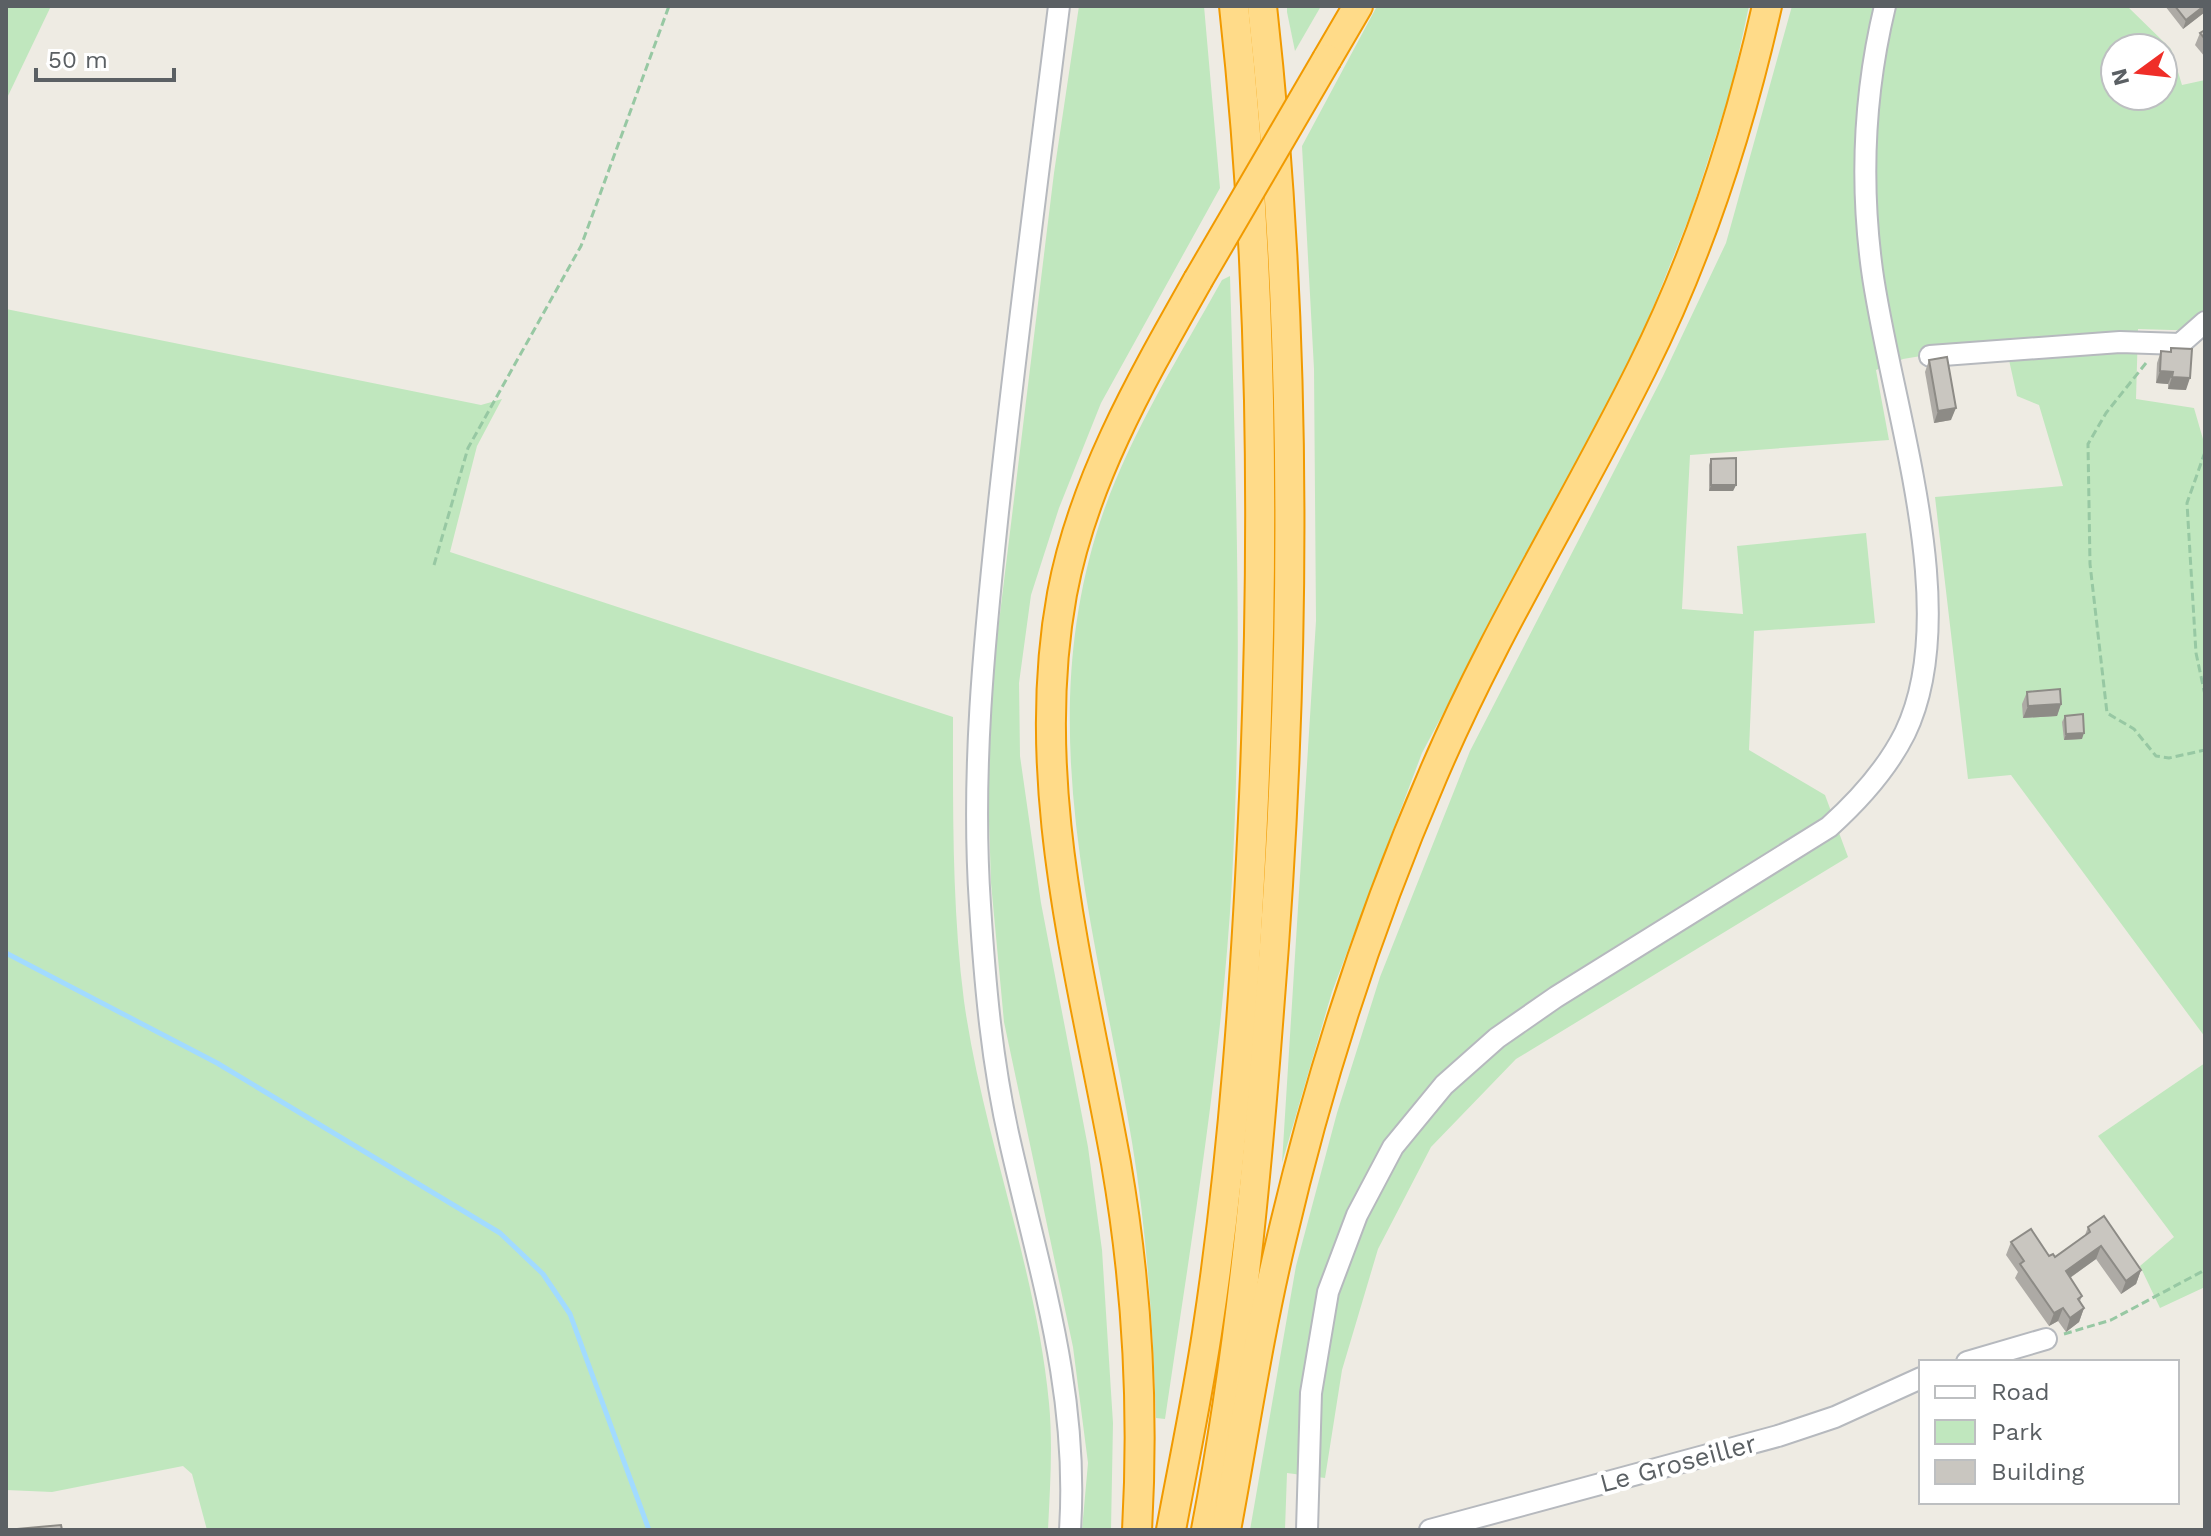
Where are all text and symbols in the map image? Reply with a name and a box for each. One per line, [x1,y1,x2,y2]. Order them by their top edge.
scale bar [36,32,174,82]
north arrow [2099,32,2179,112]
text: 50 m [48,46,108,74]
text: N [2106,66,2134,88]
legend [1919,1360,2179,1504]
text: Road [1991,1378,2050,1406]
text: Park [1991,1418,2043,1446]
street label: Le Groseiller [1596,1428,1760,1498]
text: Building [1991,1458,2084,1486]

